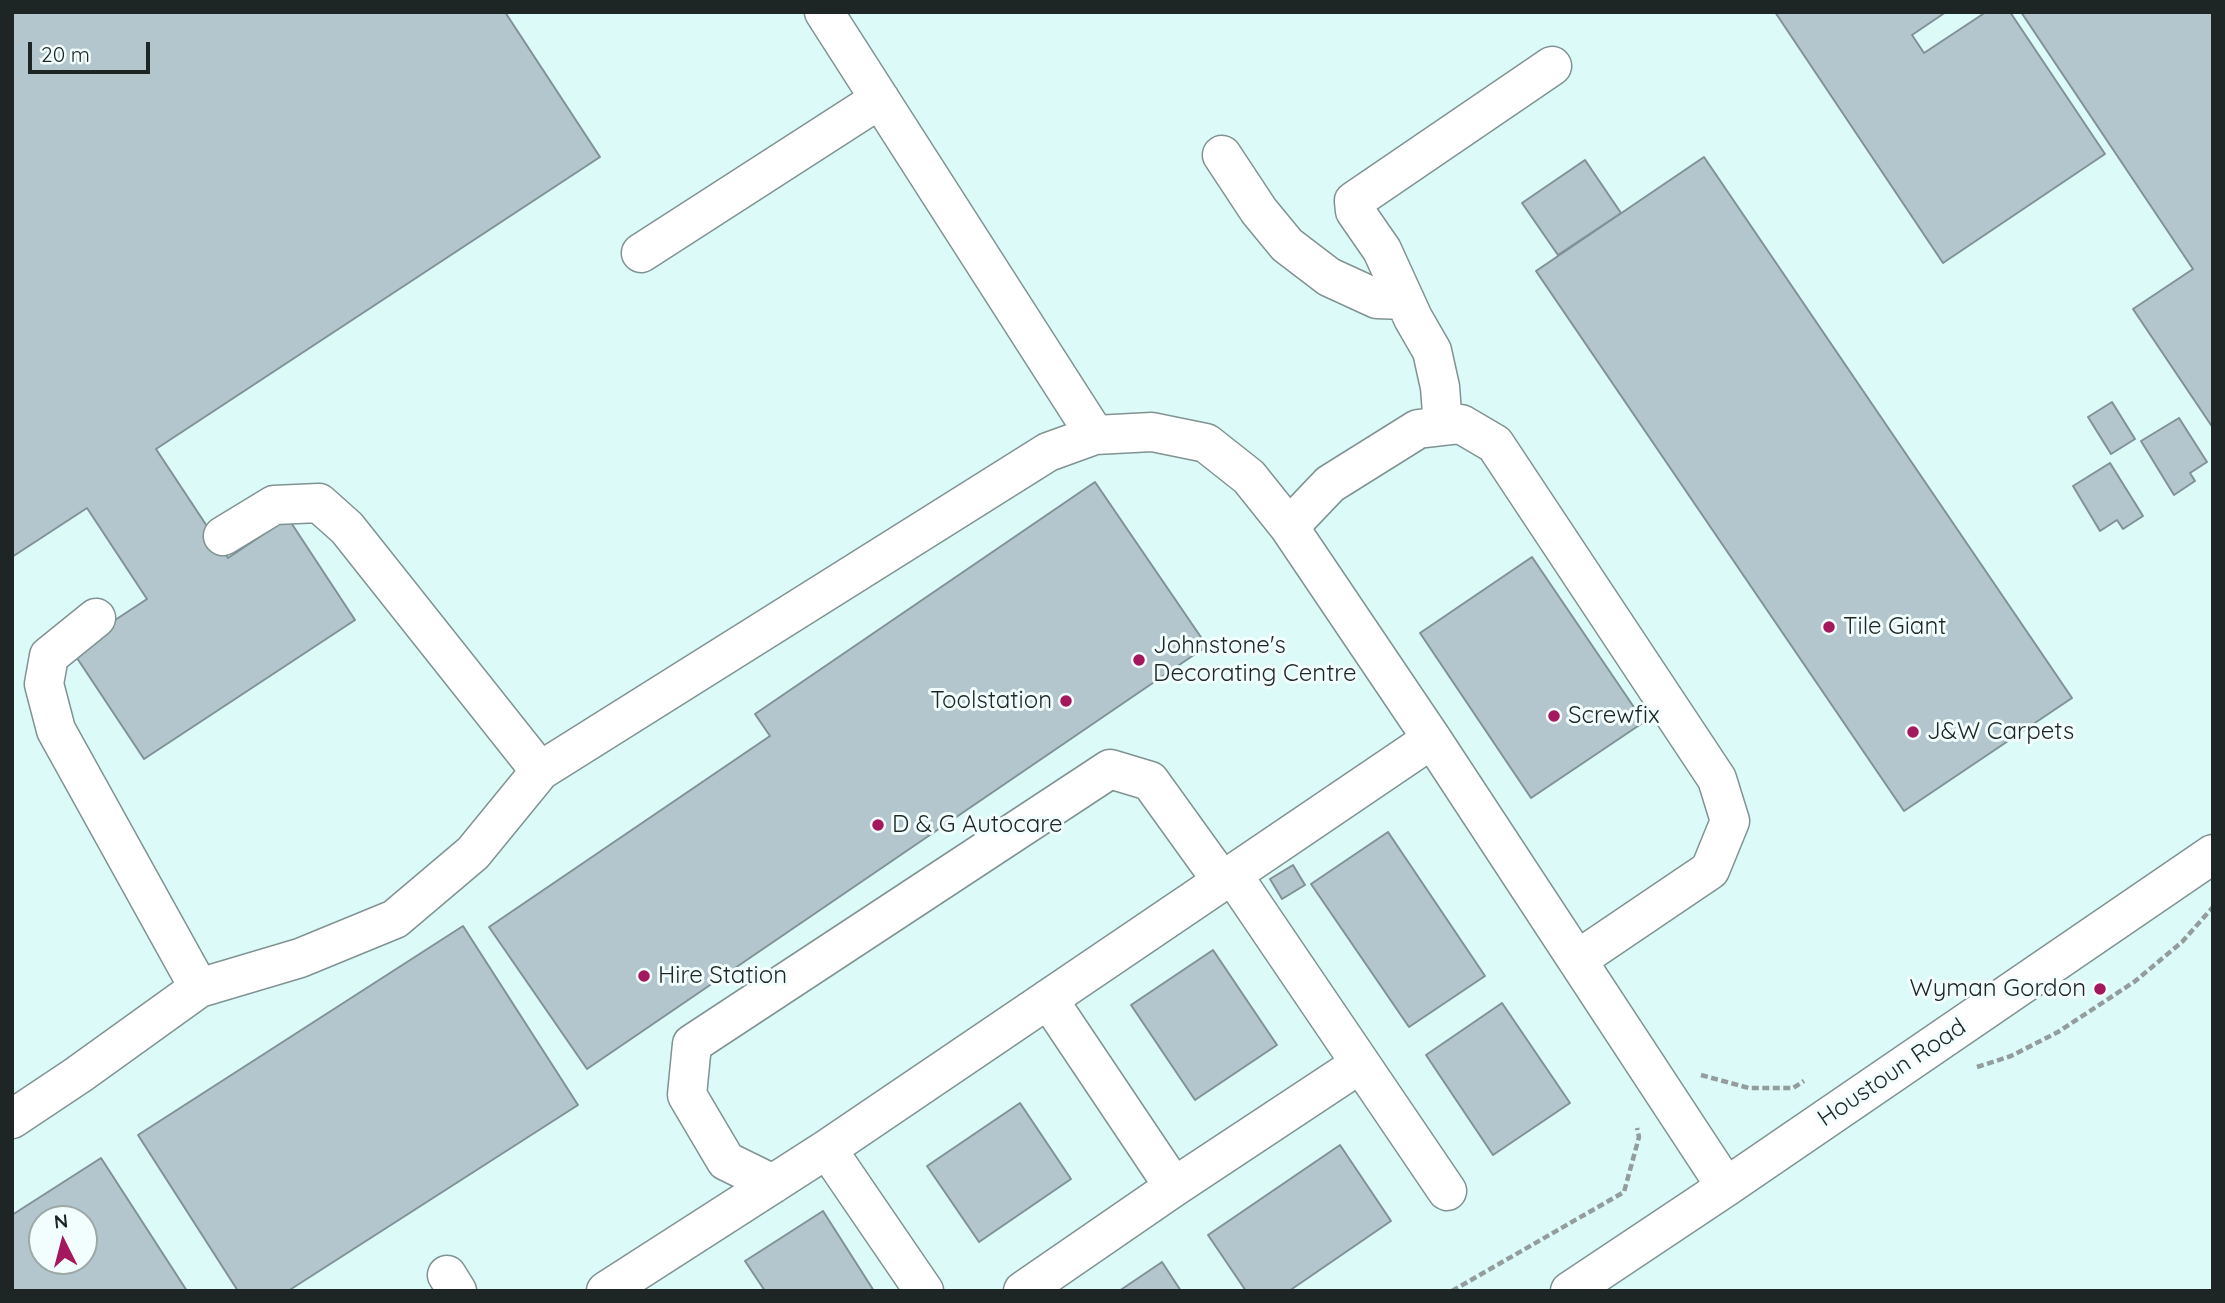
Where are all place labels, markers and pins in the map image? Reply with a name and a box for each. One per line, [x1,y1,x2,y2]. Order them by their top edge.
place label: Tile Giant [1843,613,1946,641]
marker: Tile Giant [1821,619,1837,635]
place label: Johnstone's Decorating Centre [1153,632,1357,688]
marker: Johnstone's Decorating Centre [1131,652,1147,668]
place label: Toolstation [930,687,1052,715]
marker: Toolstation [1058,693,1074,709]
place label: Screwfix [1568,702,1660,730]
marker: Screwfix [1546,708,1562,724]
place label: J&W Carpets [1927,718,2074,746]
marker: J&W Carpets [1905,724,1921,740]
place label: D & G Autocare [892,811,1063,839]
marker: D & G Autocare [870,817,886,833]
place label: Hire Station [658,962,787,990]
marker: Hire Station [636,968,652,984]
place label: Wyman Gordon [1910,975,2086,1003]
marker: Wyman Gordon [2092,981,2108,997]

